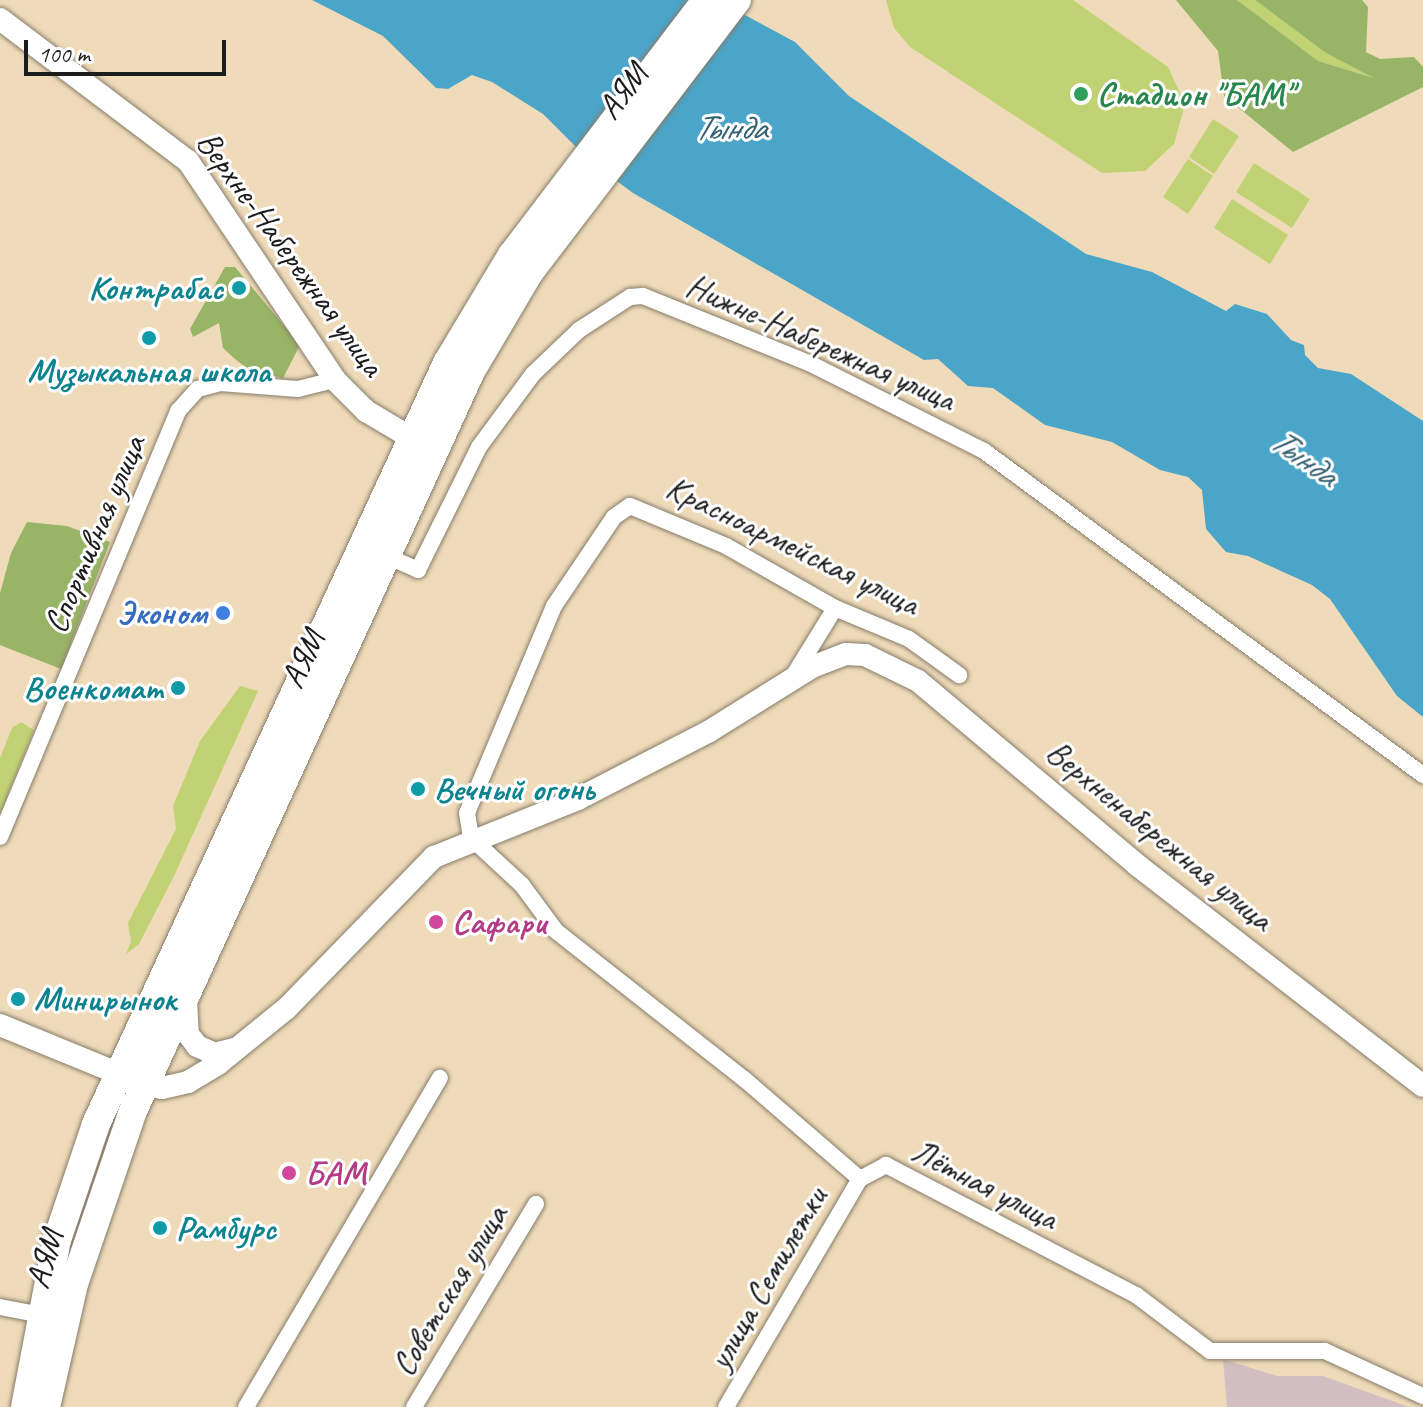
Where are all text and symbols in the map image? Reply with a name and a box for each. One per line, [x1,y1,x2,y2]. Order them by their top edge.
scale bar [28,24,230,74]
text: 100 m [38,39,90,69]
street label: АЯМ [588,55,656,127]
place label: Стадион "БАМ" [1097,74,1293,114]
marker: Стадион "БАМ" [1072,85,1090,103]
water label: Тында [693,106,767,150]
street label: Верхне-Набережная улица [187,121,395,385]
street label: Нижне-Набережная улица [679,264,963,420]
place label: Контрабас [88,268,223,308]
marker: Контрабас [230,279,248,297]
marker: Музыкальная школа [140,329,158,347]
place label: Музыкальная школа [27,351,271,391]
water label: Тында [1262,418,1346,496]
street label: Спортивная улица [34,428,154,640]
street label: Красноармейская улица [659,466,927,624]
place label: Эконом [117,593,207,633]
marker: Эконом [214,604,232,622]
street label: АЯМ [271,624,333,694]
place label: Военкомат [24,668,162,708]
marker: Военкомат [169,679,187,697]
street label: Верхненабережная улица [1038,730,1282,940]
place label: Вечный огонь [434,769,594,809]
marker: Вечный огонь [409,780,427,798]
place label: Сафари [452,902,546,942]
marker: Сафари [427,913,445,931]
place label: Минирынок [34,979,176,1019]
marker: Минирынок [9,990,27,1008]
street label: Лётная улица [904,1129,1066,1239]
place label: БАМ [305,1153,367,1193]
marker: БАМ [280,1164,298,1182]
street label: улица Семилетки [699,1181,835,1375]
street label: Советская улица [381,1196,517,1384]
place label: Рамбурс [176,1208,276,1248]
marker: Рамбурс [151,1219,169,1237]
street label: АЯМ [16,1225,72,1293]

